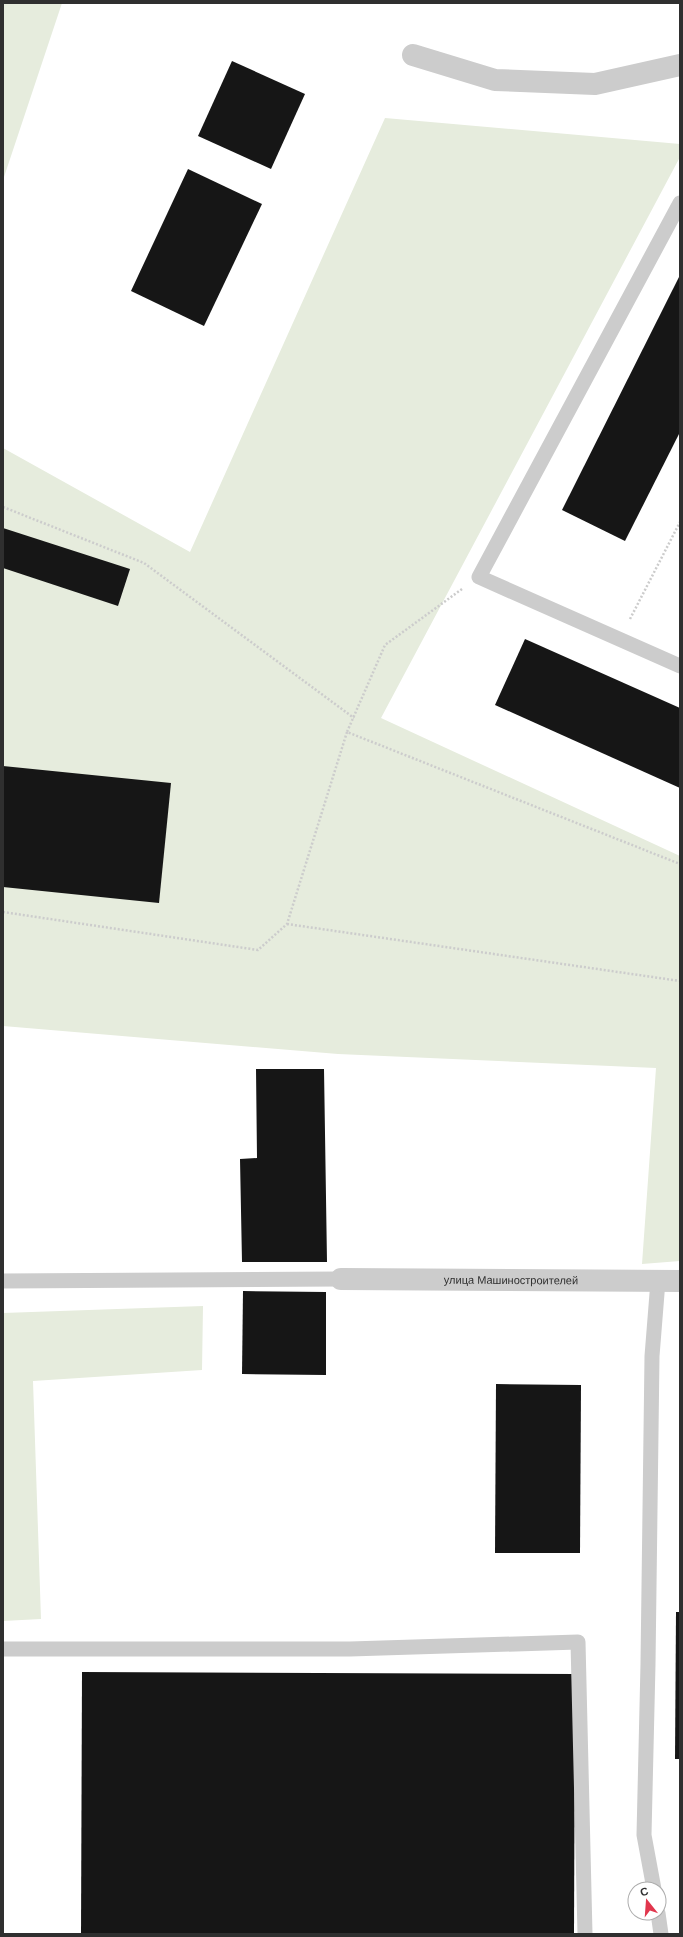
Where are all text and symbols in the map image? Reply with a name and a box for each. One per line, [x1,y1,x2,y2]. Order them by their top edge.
street label: улица Машиностроителей [444,1274,578,1286]
north arrow [627,1881,667,1921]
text: С [639,1885,650,1898]

